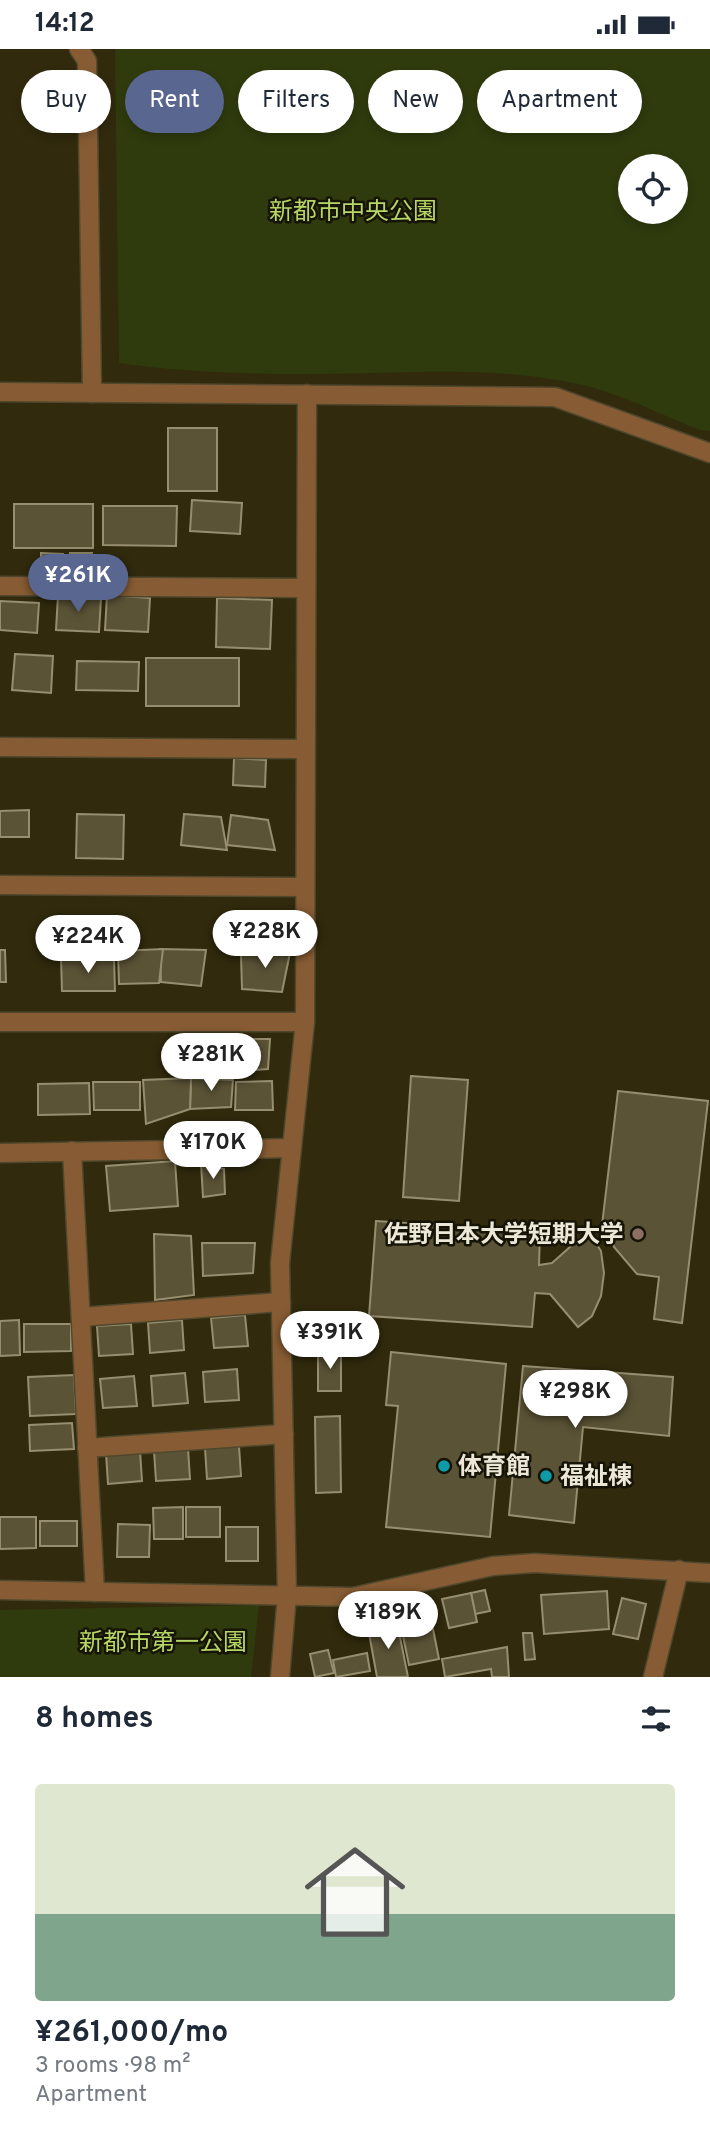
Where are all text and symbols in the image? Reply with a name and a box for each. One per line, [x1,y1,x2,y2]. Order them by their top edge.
text: 14:12 [35,8,95,41]
chip: Buy [21,70,111,133]
chip: Rent [125,70,224,133]
chip: Filters [238,70,354,133]
chip: New [368,70,463,133]
chip: Apartment [477,70,642,133]
map controls [618,154,688,224]
button: locate [618,154,688,224]
park label: 新都市中央公園 [269,198,437,228]
pin: ¥261K [29,554,127,614]
text: ¥261K [44,562,112,591]
pin: ¥228K [216,911,314,970]
pin: ¥224K [39,915,137,975]
text: ¥228K [229,918,301,947]
text: ¥224K [51,923,125,952]
pin: ¥281K [162,1033,260,1093]
text: ¥281K [177,1041,245,1070]
pin: ¥170K [164,1121,262,1181]
text: ¥170K [180,1129,246,1158]
place label: 佐野日本大学短期大学 [384,1221,624,1251]
marker: 佐野日本大学短期大学 [630,1226,646,1242]
pin: ¥391K [281,1311,379,1371]
text: ¥391K [296,1319,364,1348]
pin: ¥298K [526,1371,624,1430]
text: ¥298K [539,1378,611,1407]
place label: 体育館 [458,1453,530,1483]
marker: 体育館 [436,1458,452,1474]
place label: 福祉棟 [560,1463,632,1493]
marker: 福祉棟 [538,1468,554,1484]
pin: ¥189K [339,1591,437,1651]
text: ¥189K [354,1599,422,1628]
park label: 新都市第一公園 [79,1629,247,1659]
icon: filters [637,1700,675,1738]
text: 8 homes [35,1701,154,1738]
icon: home [292,1829,418,1955]
text: ¥261,000/mo [35,2015,228,2052]
text: 3 rooms · 98 m² [35,2052,191,2081]
text: Apartment [35,2081,147,2110]

